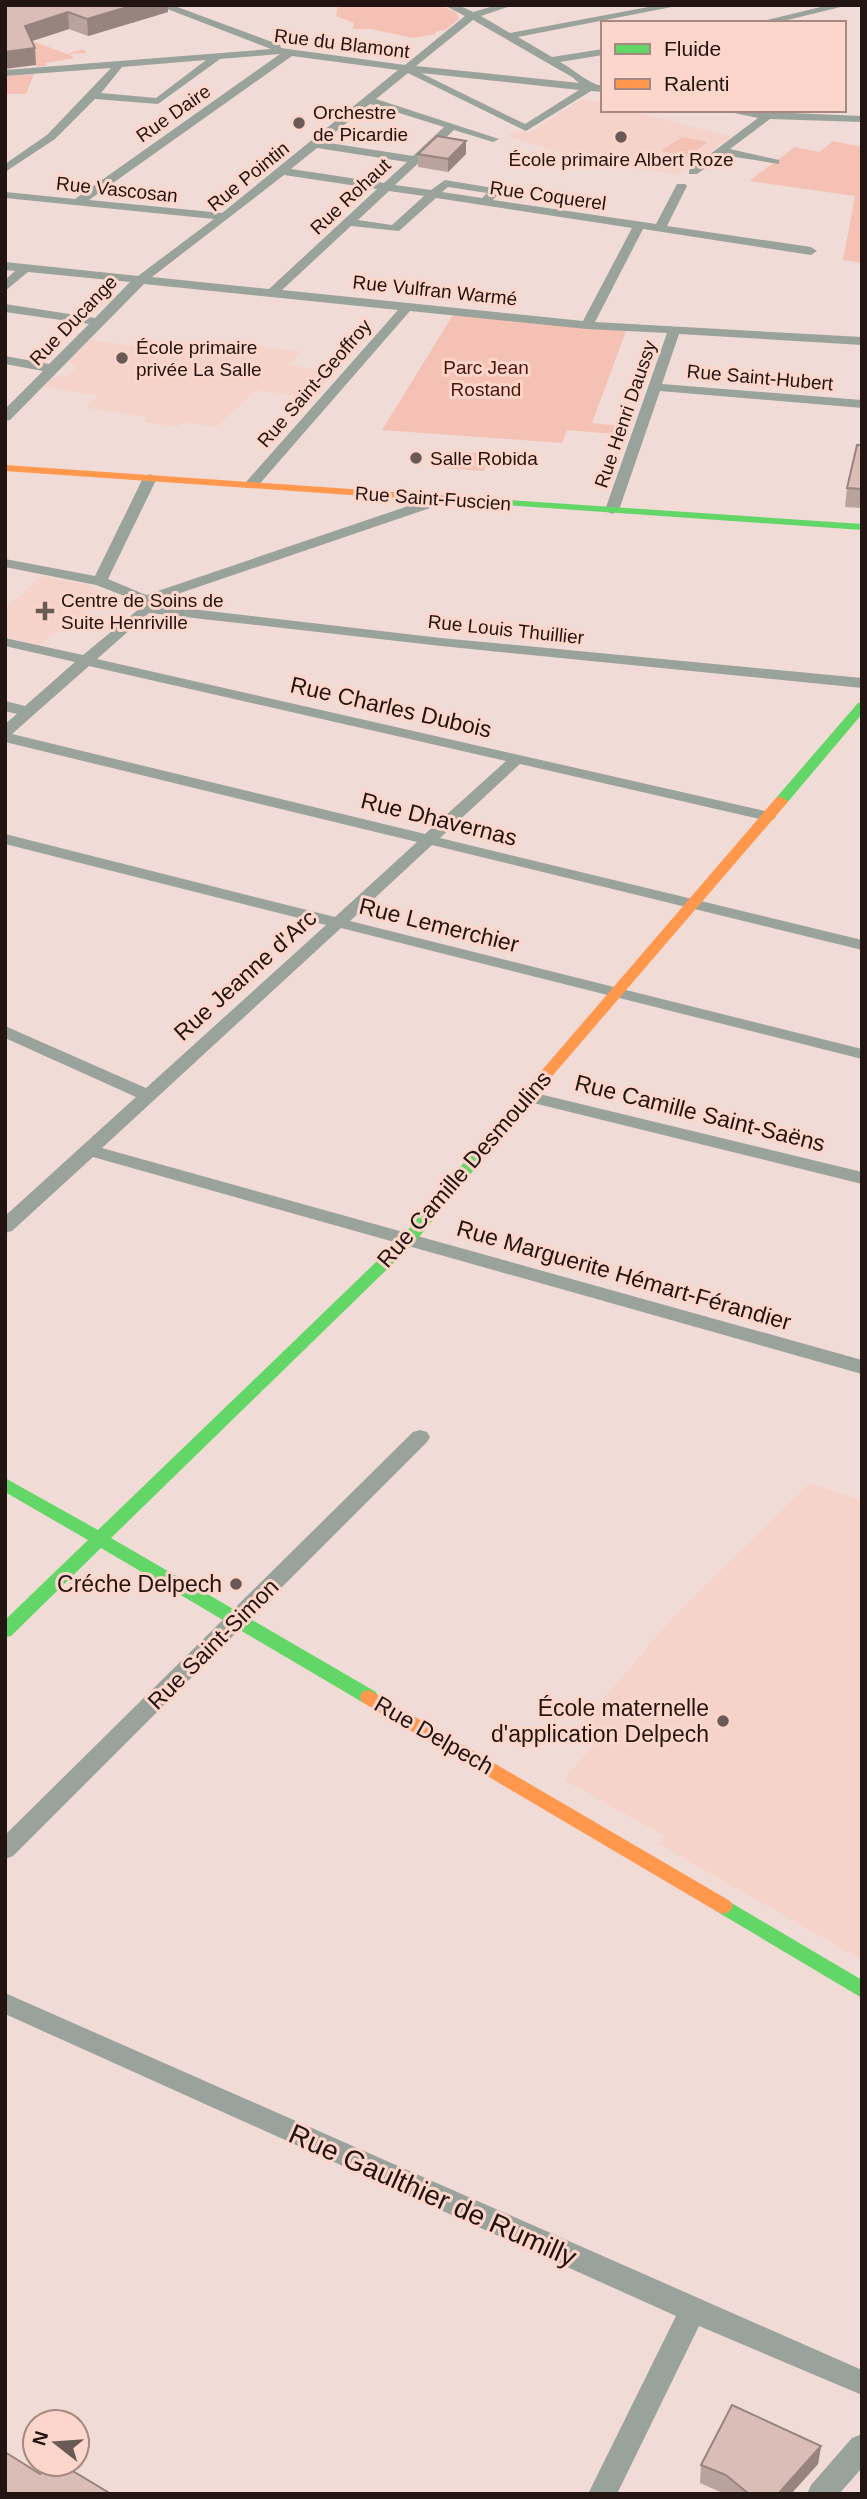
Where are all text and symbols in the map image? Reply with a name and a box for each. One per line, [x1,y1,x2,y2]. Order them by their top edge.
legend [601,21,846,112]
street label: Rue du Blamont [273,25,412,62]
text: Fluide [664,37,721,60]
text: Ralenti [664,72,729,95]
street label: Rue Daire [132,80,214,147]
place label: Orchestre de Picardie [313,102,408,145]
marker: Orchestre de Picardie [291,115,307,131]
marker: École primaire Albert Roze [613,129,629,145]
street label: Rue Pointin [204,137,293,215]
place label: École primaire Albert Roze [509,149,733,170]
street label: Rue Rohaut [306,154,395,239]
street label: Rue Vascosan [55,173,179,206]
street label: Rue Coquerel [488,177,607,214]
street label: Rue Ducange [25,271,121,369]
street label: Rue Vulfran Warmé [352,271,518,310]
street label: Rue Saint-Geoffroy [253,315,376,451]
place label: École primaire privée La Salle [136,337,262,380]
street label: Rue Henri Daussy [590,337,661,490]
marker: École primaire privée La Salle [114,350,130,366]
park label: Parc Jean Rostand [443,357,529,400]
street label: Rue Saint-Hubert [686,361,835,394]
place label: Salle Robida [430,448,538,469]
marker: Salle Robida [408,450,424,466]
street label: Rue Saint-Fuscien [354,483,512,514]
place label: Centre de Soins de Suite Henriville [61,590,224,633]
marker: Centre de Soins de Suite Henriville [35,601,55,621]
street label: Rue Louis Thuillier [427,611,586,648]
street label: Rue Charles Dubois [288,671,494,743]
street label: Rue Dhavernas [358,787,520,851]
street label: Rue Lemerchier [356,893,522,957]
street label: Rue Jeanne d'Arc [169,904,321,1046]
street label: Rue Camille Desmoulins [372,1065,556,1273]
street label: Rue Camille Saint-Saëns [572,1069,828,1157]
street label: Rue Marguerite Hémart-Férandier [454,1215,794,1335]
place label: Créche Delpech [57,1571,222,1597]
street label: Rue Saint-Simon [142,1573,284,1715]
marker: Créche Delpech [228,1576,244,1592]
street label: Rue Delpech [370,1690,498,1780]
place label: École maternelle d'application Delpech [491,1695,709,1747]
marker: École maternelle d'application Delpech [715,1713,731,1729]
street label: Rue Gaulthier de Rumilly [284,2118,581,2273]
north arrow [21,2408,91,2478]
text: N [28,2429,52,2448]

